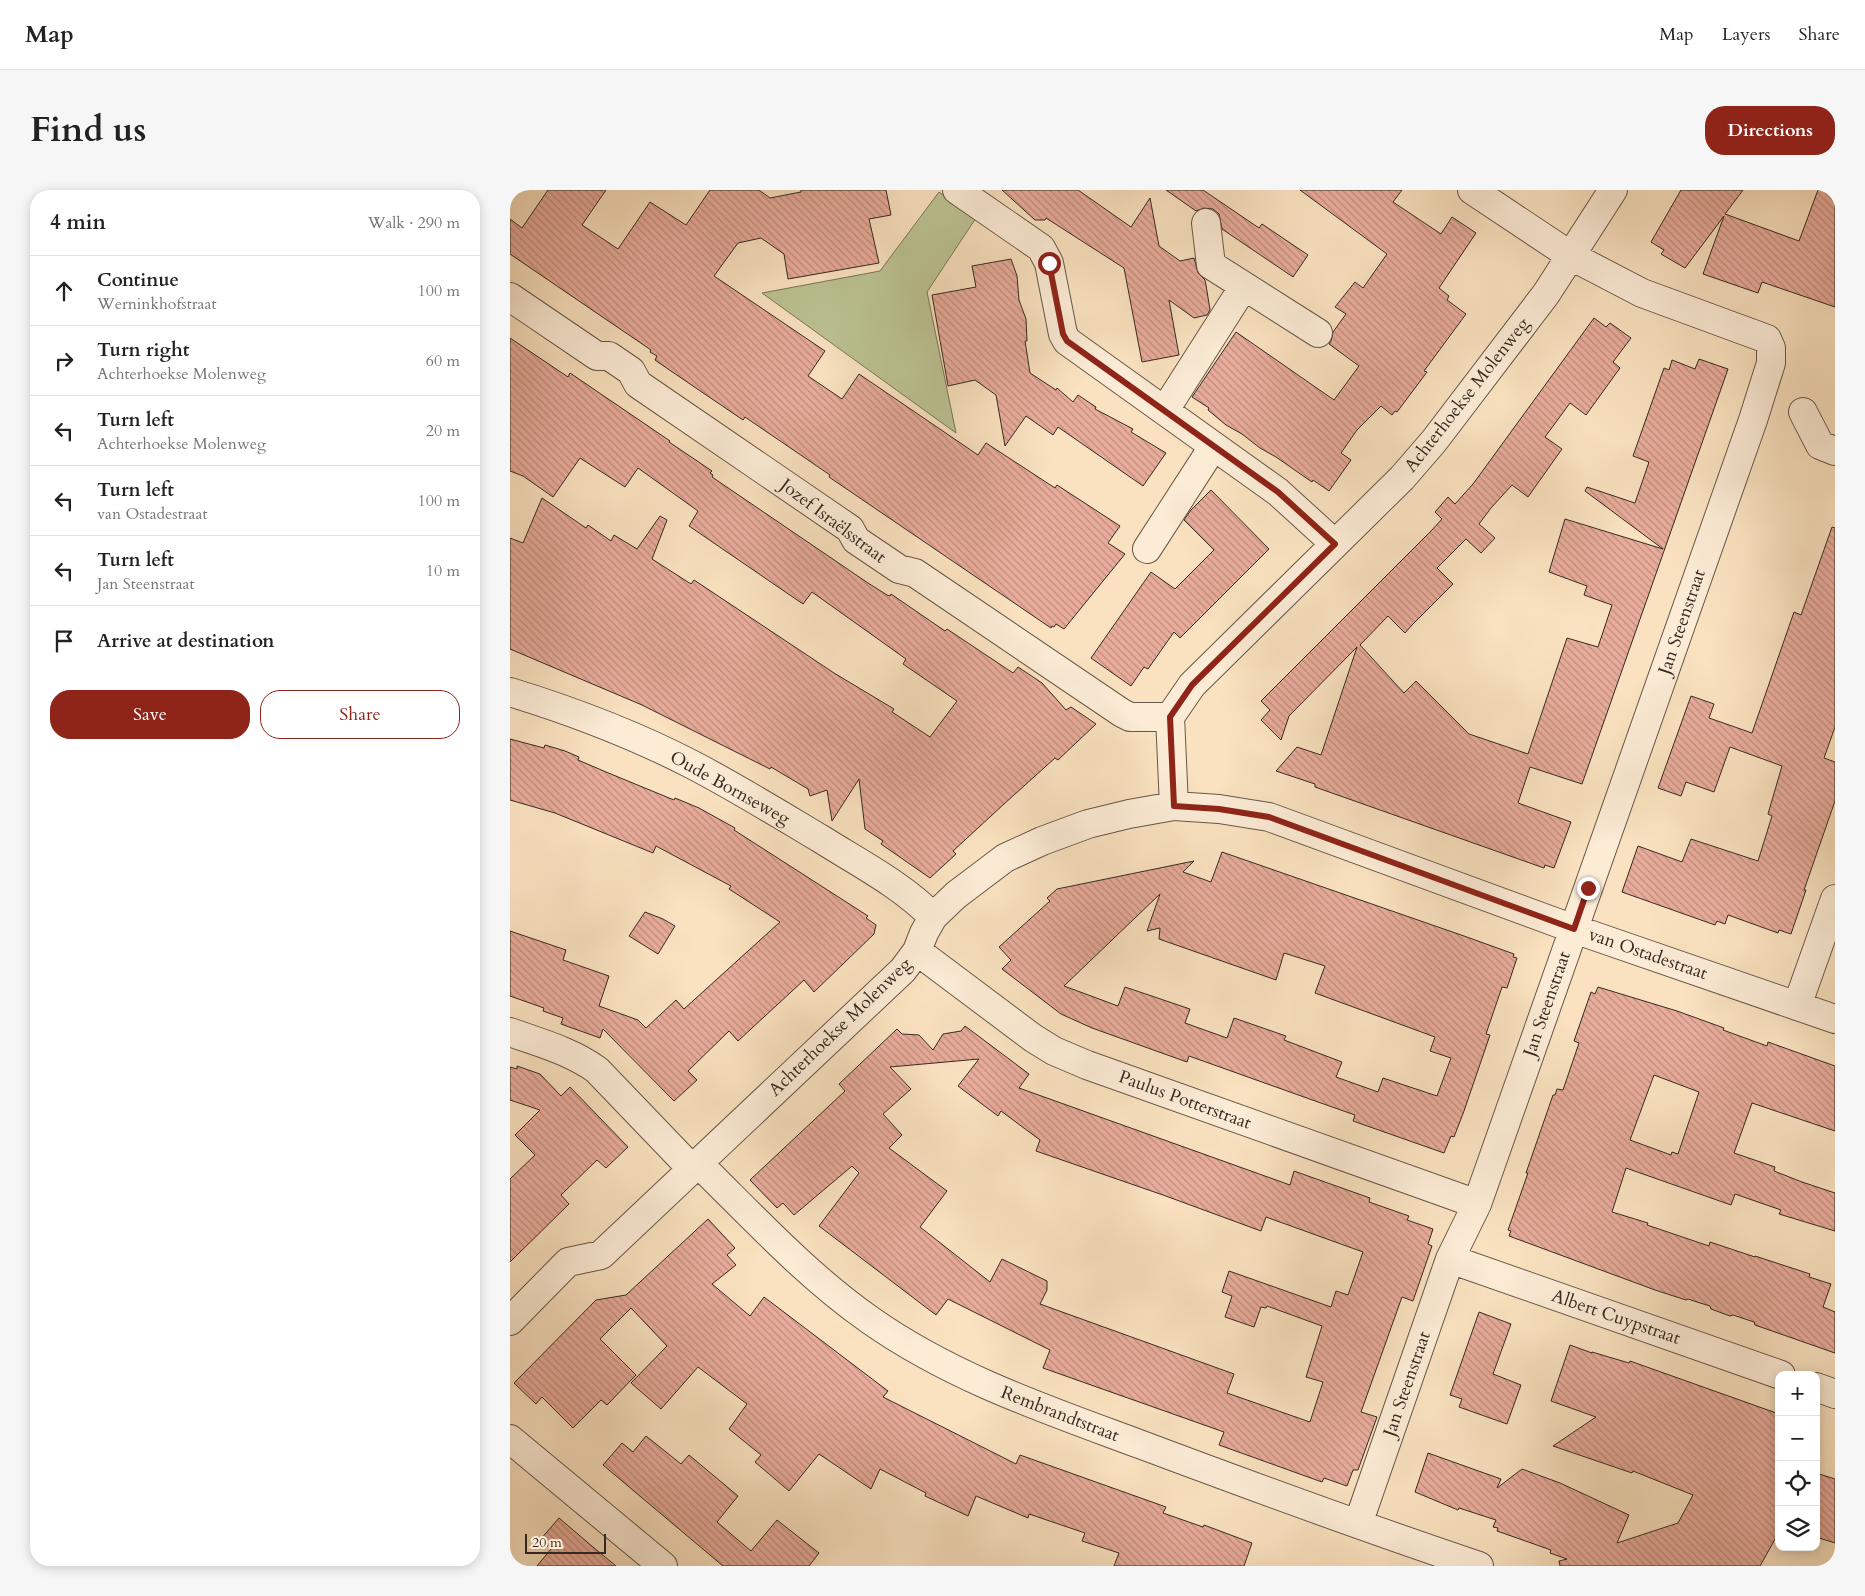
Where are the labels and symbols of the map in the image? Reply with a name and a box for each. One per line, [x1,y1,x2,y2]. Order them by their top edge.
route start [1038,252,1061,275]
street label: Achterhoekse Molenweg [1399,312,1536,478]
street label: Jozef Israëlsstraat [772,471,892,569]
street label: Jan Steenstraat [1651,566,1712,681]
street label: Oude Bornseweg [665,745,795,832]
route end [1577,877,1600,900]
street label: van Ostadestraat [1585,922,1711,986]
street label: Jan Steenstraat [1516,948,1577,1063]
street label: Achterhoekse Molenweg [763,951,918,1102]
street label: Paulus Potterstraat [1115,1064,1255,1136]
street label: Albert Cuypstraat [1548,1283,1684,1351]
street label: Jan Steenstraat [1376,1328,1437,1443]
street label: Rembrandtstraat [997,1380,1123,1448]
scale bar [525,1531,606,1554]

